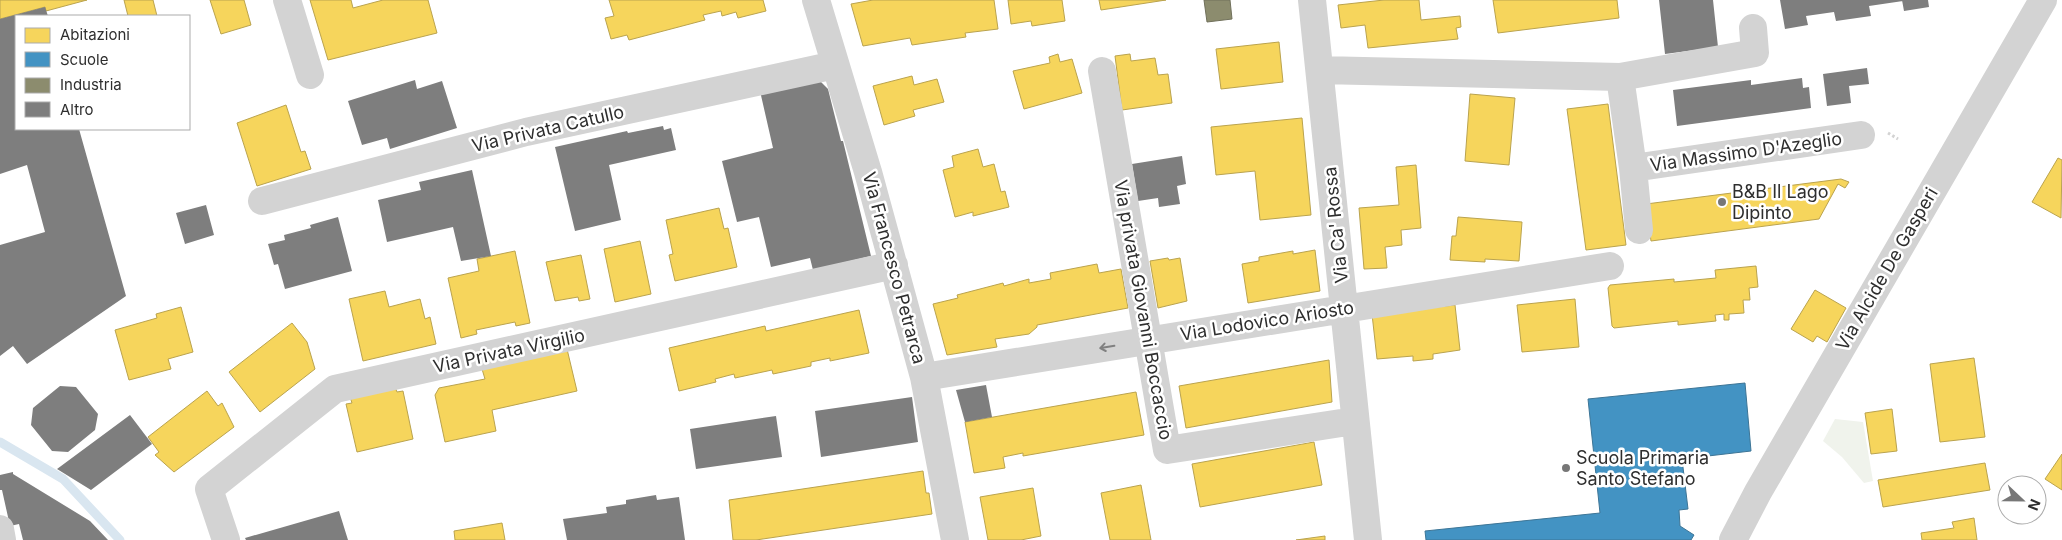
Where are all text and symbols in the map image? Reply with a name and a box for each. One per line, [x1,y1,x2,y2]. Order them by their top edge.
legend [15,15,190,130]
text: Abitazioni [60,25,130,44]
text: Scuole [60,50,108,69]
text: Industria [60,75,122,94]
text: Altro [60,100,94,119]
street label: Via Privata Catullo [470,101,626,156]
street label: Via Massimo D'Azeglio [1649,128,1843,175]
street label: Via Ca' Rossa [1319,166,1352,284]
street label: Via Francesco Petrarca [859,170,930,366]
street label: Via privata Giovanni Boccaccio [1110,178,1177,442]
place label: B&B Il Lago Dipinto [1732,181,1829,223]
street label: Via Alcide De Gasperi [1831,184,1942,354]
marker: B&B Il Lago Dipinto [1716,196,1728,208]
street label: Via Lodovico Ariosto [1179,296,1355,345]
street label: Via Privata Virgilio [431,324,587,377]
one-way arrow [1099,343,1115,353]
place label: Scuola Primaria Santo Stefano [1576,447,1709,489]
marker: Scuola Primaria Santo Stefano [1560,462,1572,474]
north arrow [1997,475,2047,525]
text: N [2025,497,2044,513]

